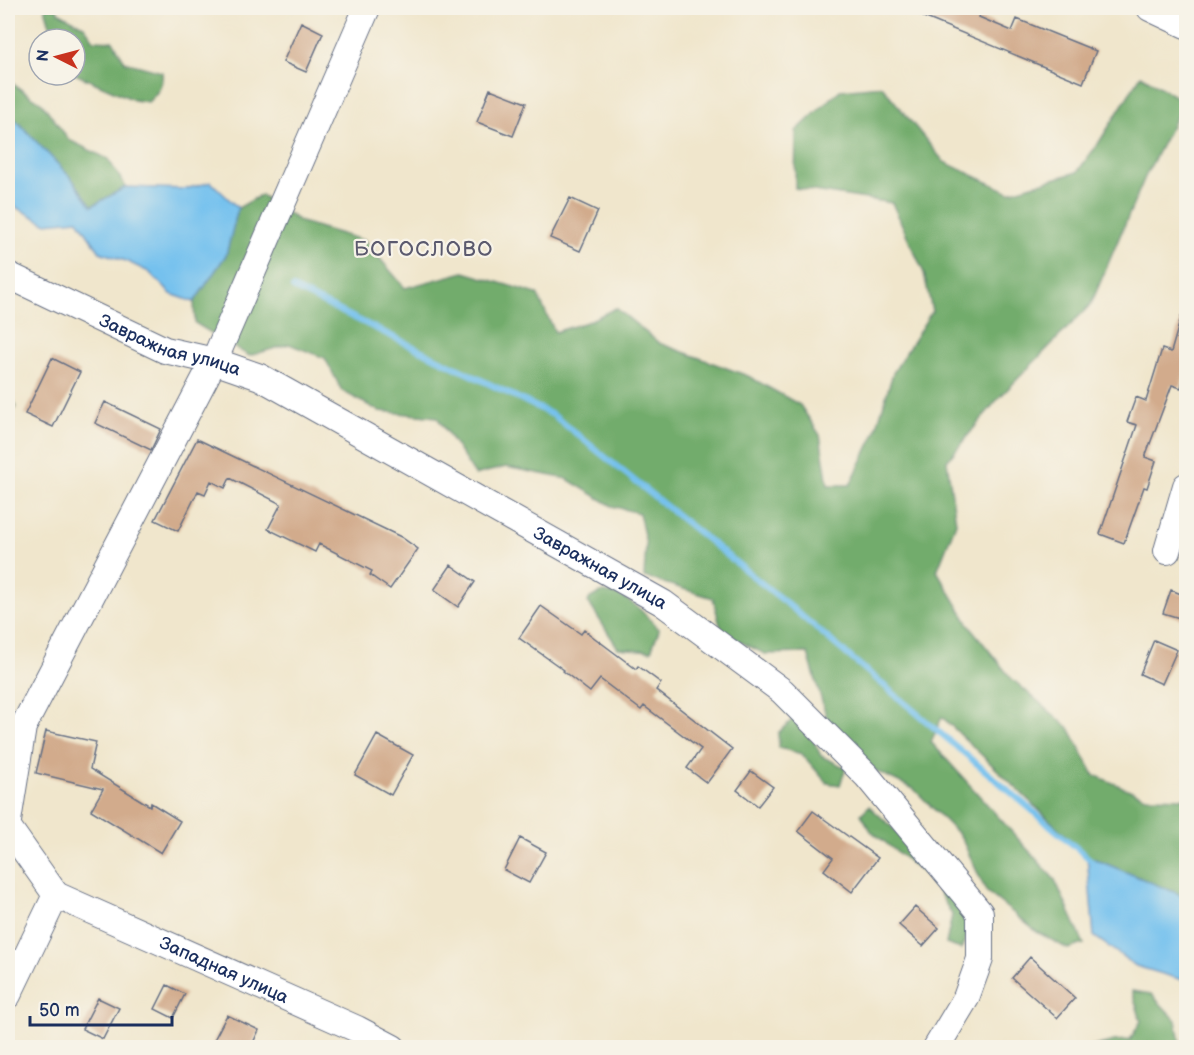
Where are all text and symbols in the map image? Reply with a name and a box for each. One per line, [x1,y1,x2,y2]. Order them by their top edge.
north arrow [27,27,87,87]
text: N [33,49,54,63]
district label: БОГОСЛОВО [354,237,494,262]
street label: Завражная улица [96,310,244,380]
street label: Завражная улица [530,522,671,614]
street label: Западная улица [156,932,292,1008]
scale bar [30,989,172,1027]
text: 50 m [39,1000,80,1021]

